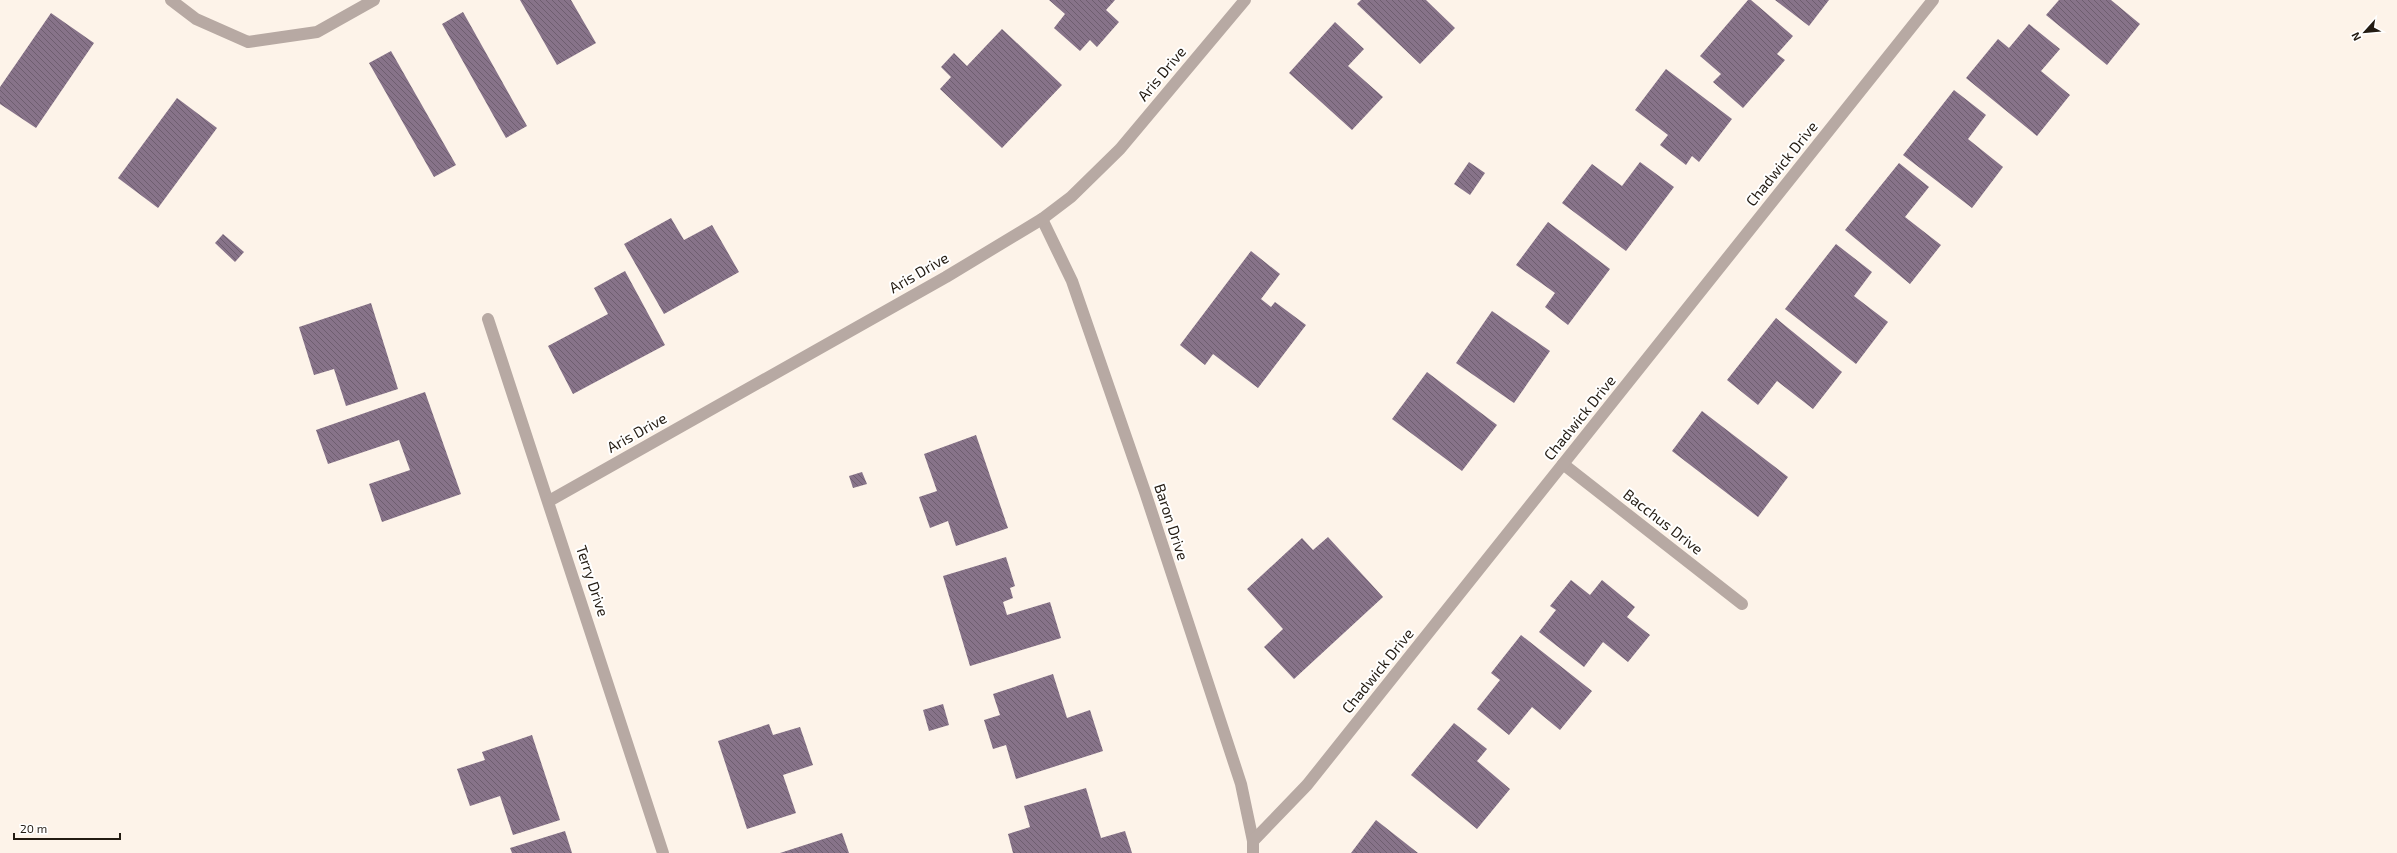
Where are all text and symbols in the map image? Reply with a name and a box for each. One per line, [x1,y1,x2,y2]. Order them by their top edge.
north arrow [2345,12,2385,52]
text: N [2348,30,2363,43]
street label: Aris Drive [1133,42,1189,104]
street label: Chadwick Drive [1742,117,1821,209]
street label: Aris Drive [886,248,951,296]
street label: Chadwick Drive [1540,371,1619,463]
street label: Aris Drive [603,408,670,456]
street label: Baron Drive [1151,481,1193,562]
street label: Bacchus Drive [1620,485,1707,558]
street label: Terry Drive [573,543,613,619]
street label: Chadwick Drive [1338,624,1417,716]
scale bar [14,815,120,841]
text: 20 m [20,821,47,835]

